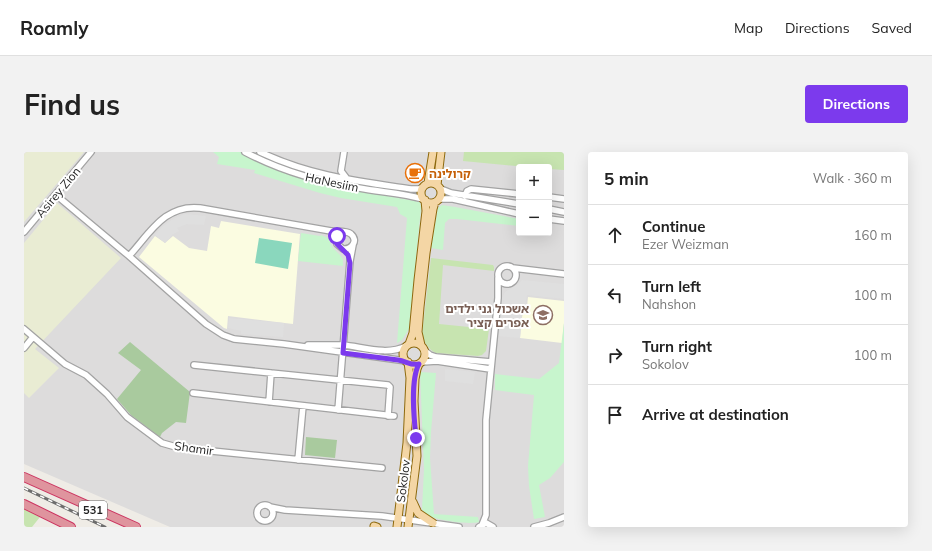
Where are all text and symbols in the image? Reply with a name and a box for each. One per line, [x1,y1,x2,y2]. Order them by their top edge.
text: Roamly [20,16,88,40]
text: Map [734,19,763,37]
text: Directions [785,19,850,37]
text: Saved [872,19,912,37]
button: Directions [805,85,908,123]
text: Find us [24,87,120,122]
cafe icon: קרולינה [404,162,426,184]
street label: Asirey Zion [32,164,84,220]
map controls [516,164,552,236]
button: + [516,164,552,200]
place label: קרולינה [429,166,471,181]
text: 5 min [604,168,649,189]
street label: HaNesiim [304,169,360,195]
text: Walk · 360 m [813,170,892,186]
button: − [516,200,552,236]
text: Continue [642,217,705,236]
icon: ahead [604,224,626,246]
route start [328,227,346,245]
text: 160 m [854,227,892,243]
text: Ezer Weizman [642,236,729,252]
text: Turn left [642,277,701,296]
icon: left [604,284,626,306]
text: 100 m [854,287,892,303]
text: Nahshon [642,296,696,312]
place label: אשכול גני ילדים אפרים קציר [445,301,529,330]
school or university icon: אשכול גני ילדים אפרים קציר [532,304,554,326]
text: Turn right [642,337,712,356]
icon: right [604,344,626,366]
text: 100 m [854,347,892,363]
text: Sokolov [642,356,689,372]
icon: arrive [604,404,626,426]
text: Arrive at destination [642,405,789,424]
route end [407,429,425,447]
street label: Shamir [173,438,215,458]
street label: Sokolov [393,458,413,503]
road number: 531 [79,501,107,519]

